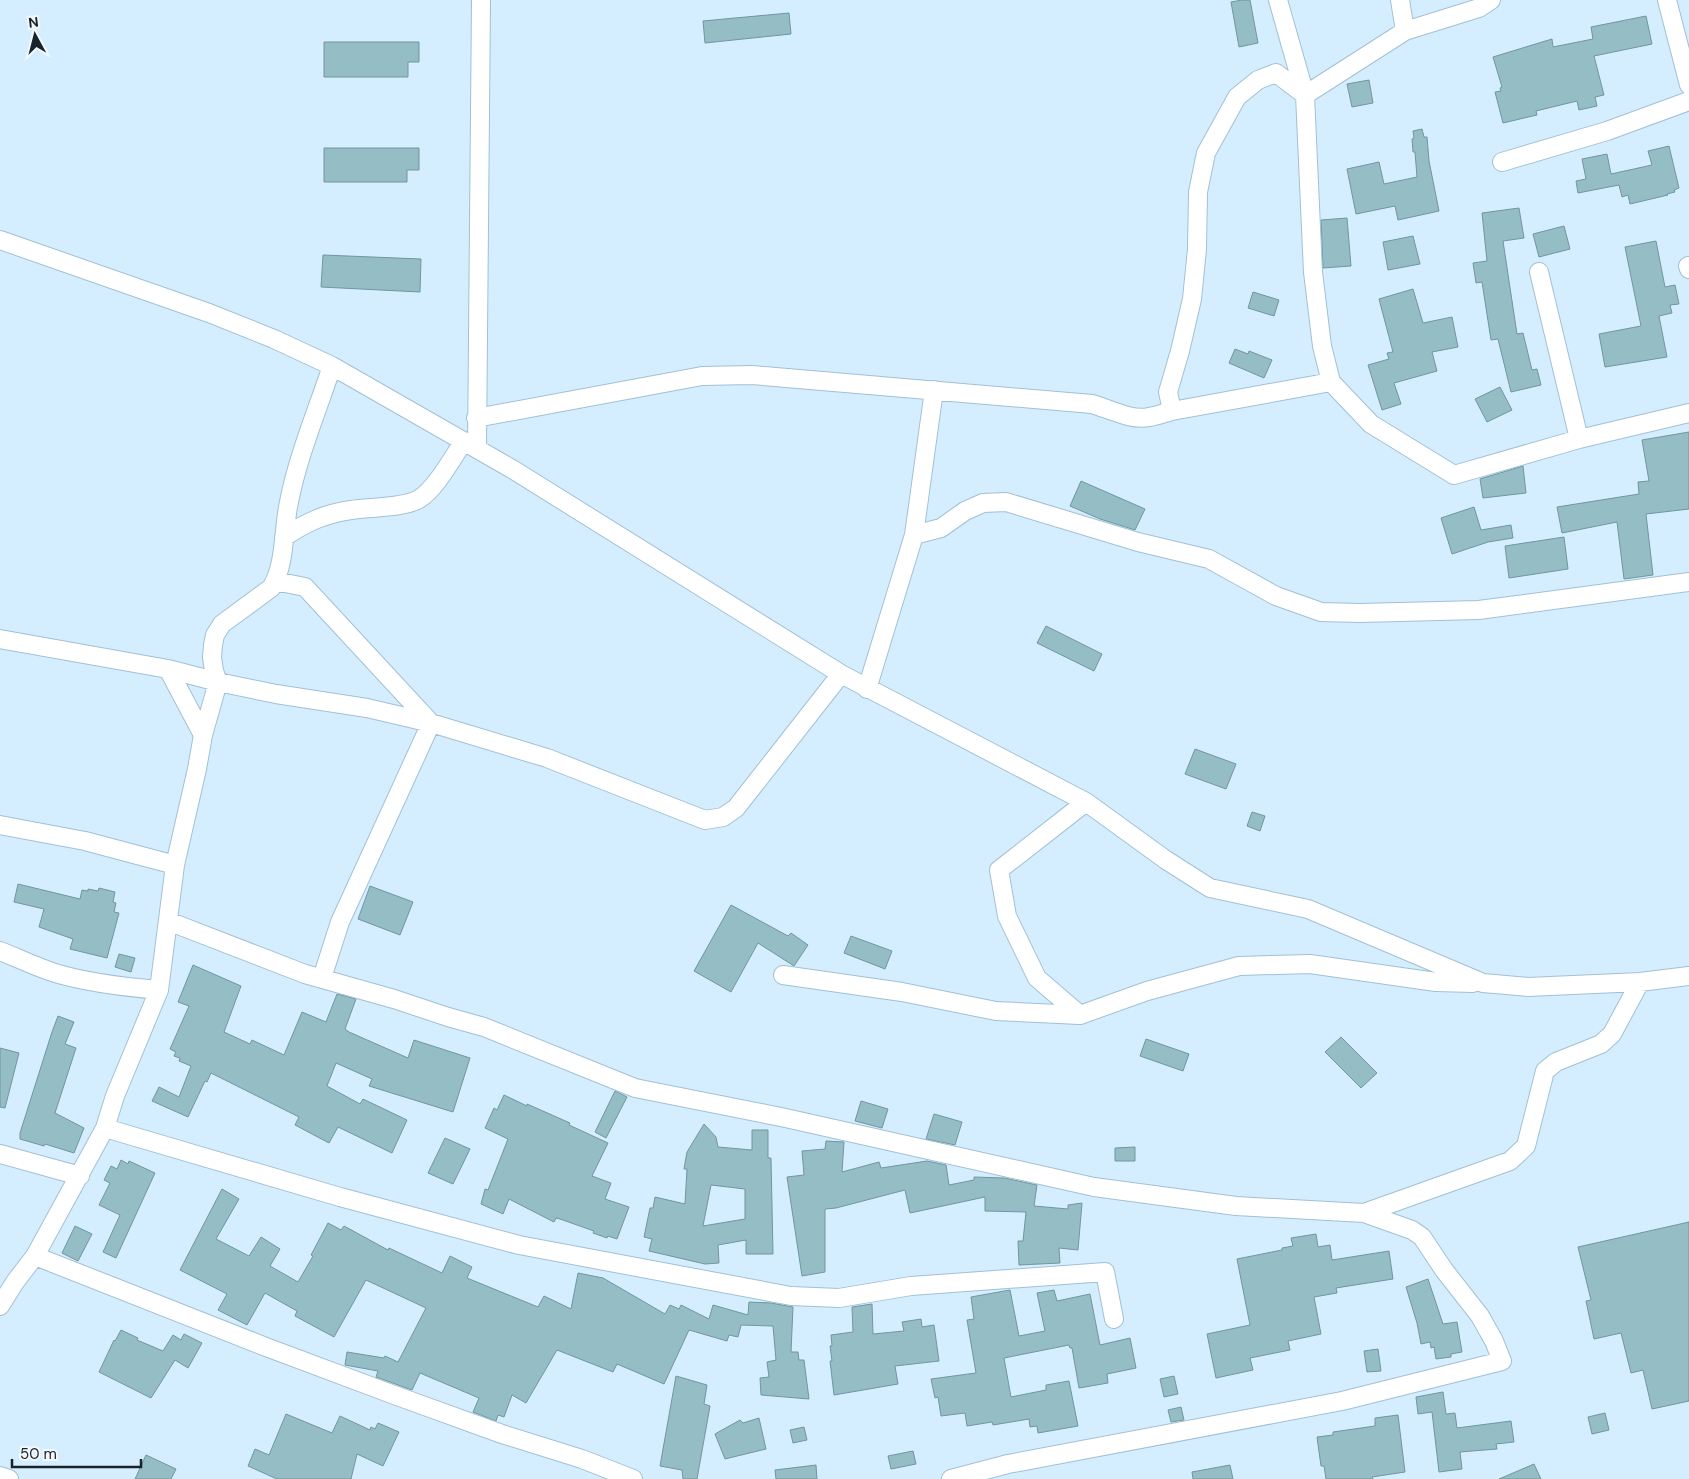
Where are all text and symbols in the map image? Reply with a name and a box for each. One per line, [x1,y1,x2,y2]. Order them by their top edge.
north arrow [10,10,60,60]
text: N [27,13,40,32]
scale bar [12,1436,141,1468]
text: 50 m [20,1444,57,1464]

